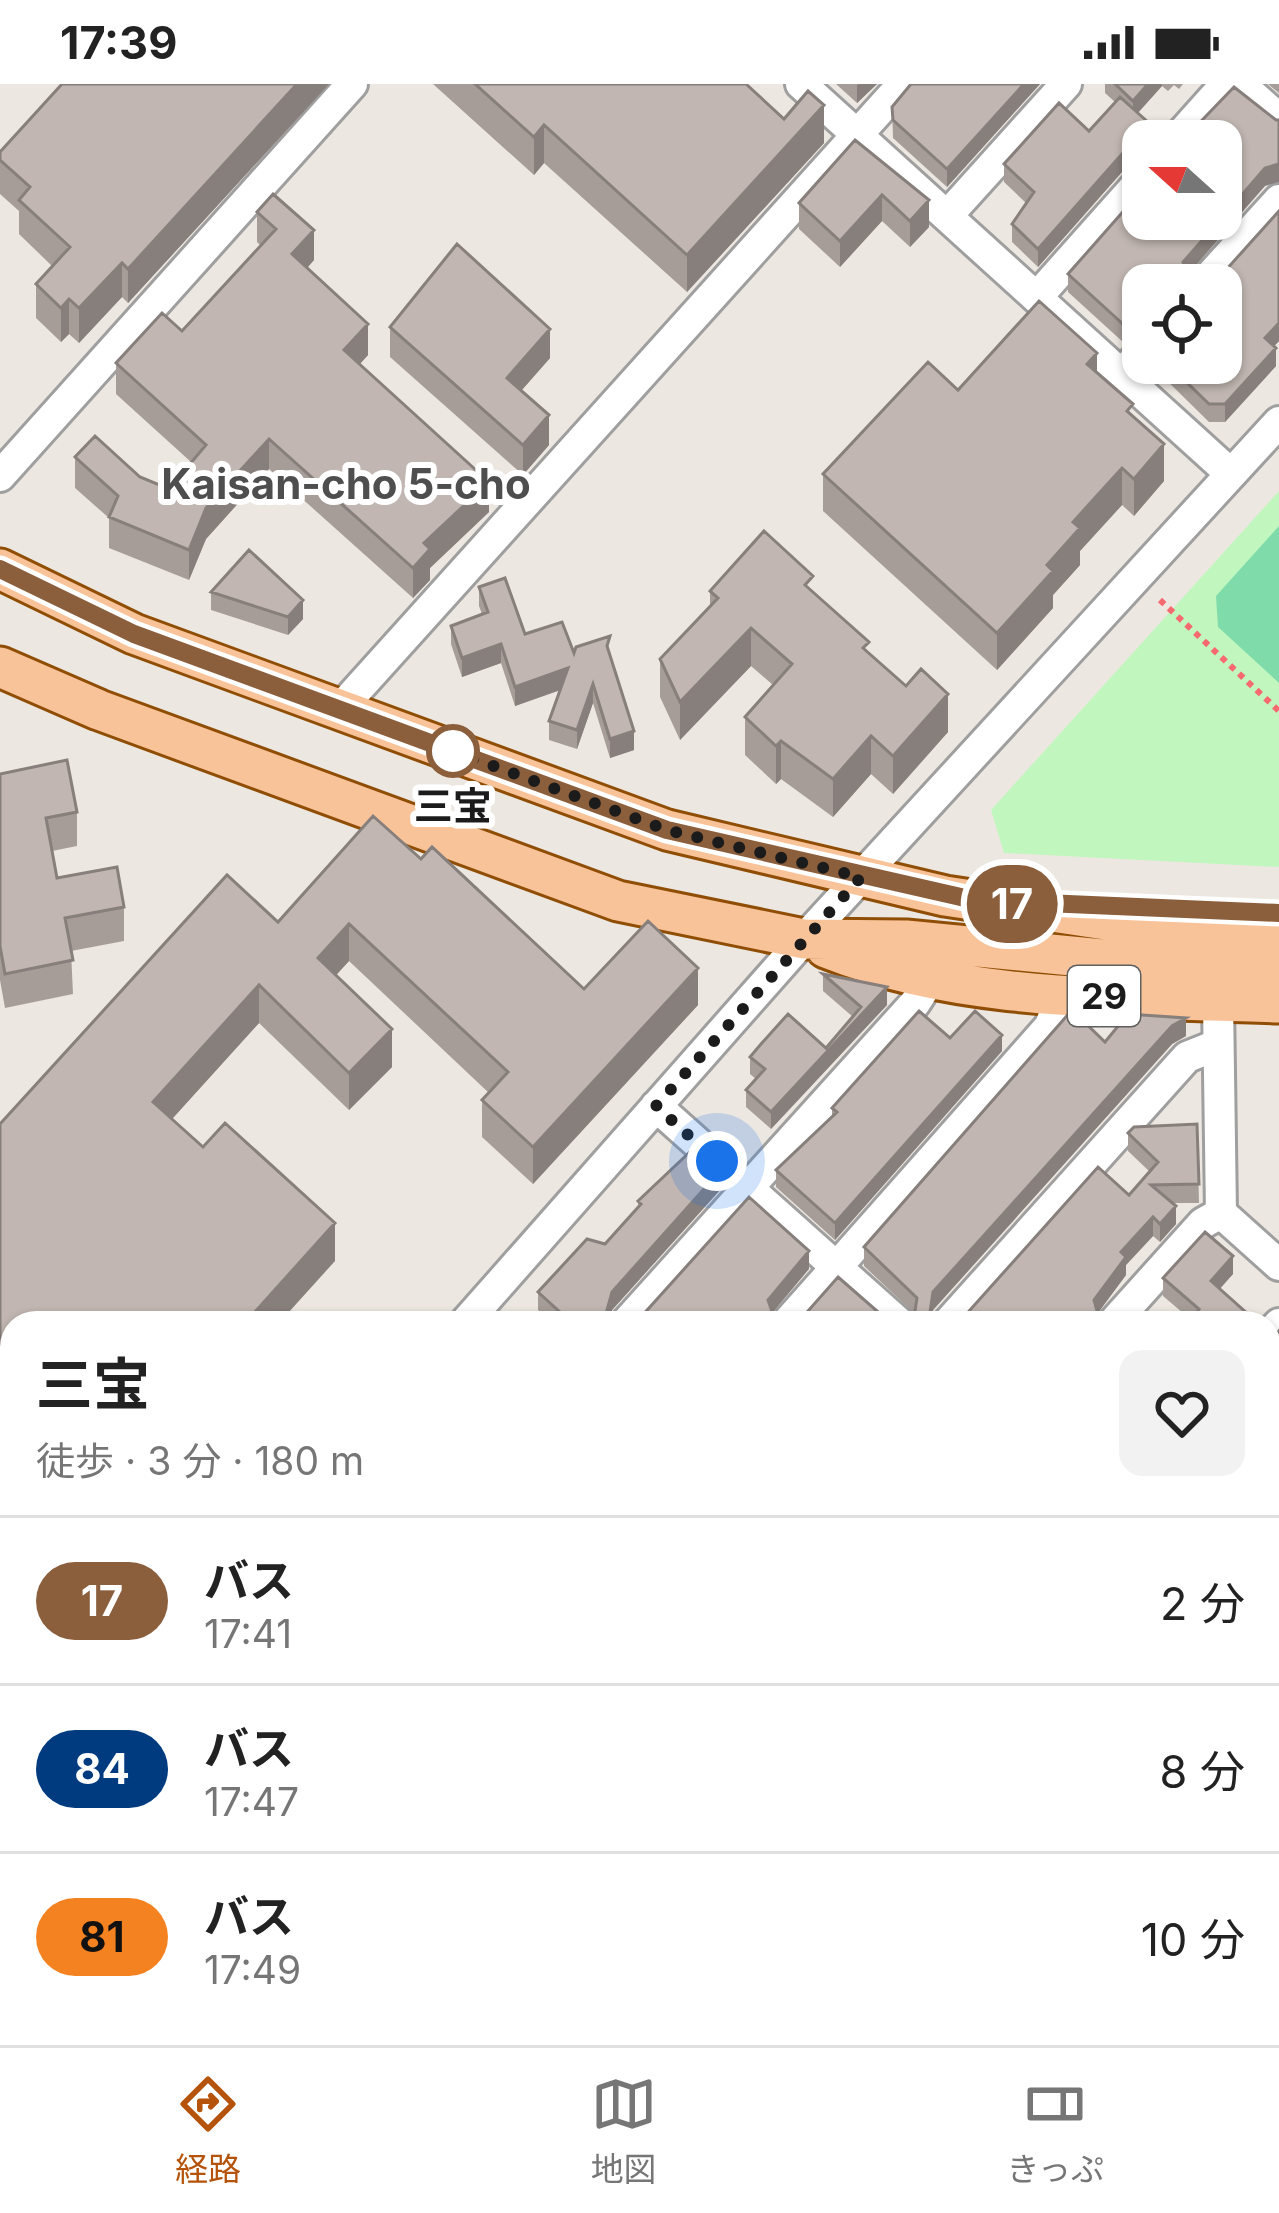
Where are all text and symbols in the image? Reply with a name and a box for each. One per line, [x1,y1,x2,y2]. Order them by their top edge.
text: 17:39 [60,15,177,70]
north arrow [1122,120,1242,240]
map controls [1122,120,1242,384]
button: locate [1122,264,1242,384]
district label: Kaisan-cho 5-cho [161,458,531,509]
marker: 三宝 [428,726,478,776]
place label: 三宝 [414,782,492,829]
line badge: 17 [958,865,1066,943]
text: 17 [991,878,1033,929]
road number: 29 [1068,966,1140,1026]
your location [687,1131,747,1191]
text: 三宝 [36,1350,150,1419]
button: heart [1119,1350,1245,1476]
text: 徒歩 · 3 分 · 180 m [36,1437,364,1484]
text: バス [204,1553,294,1608]
text: 17 [81,1575,123,1626]
text: 2 分 [1160,1576,1245,1631]
text: 17:41 [204,1610,292,1657]
text: バス [204,1721,294,1776]
text: 84 [74,1743,130,1794]
text: 8 分 [1160,1744,1245,1799]
text: 17:47 [204,1778,299,1825]
text: バス [204,1889,294,1944]
text: 81 [79,1911,125,1962]
text: 10 分 [1141,1912,1245,1967]
text: 17:49 [204,1946,301,1993]
tab: 経路 [175,2071,241,2191]
tab: 地図 [591,2071,657,2191]
tab: きっぷ [1006,2071,1104,2191]

